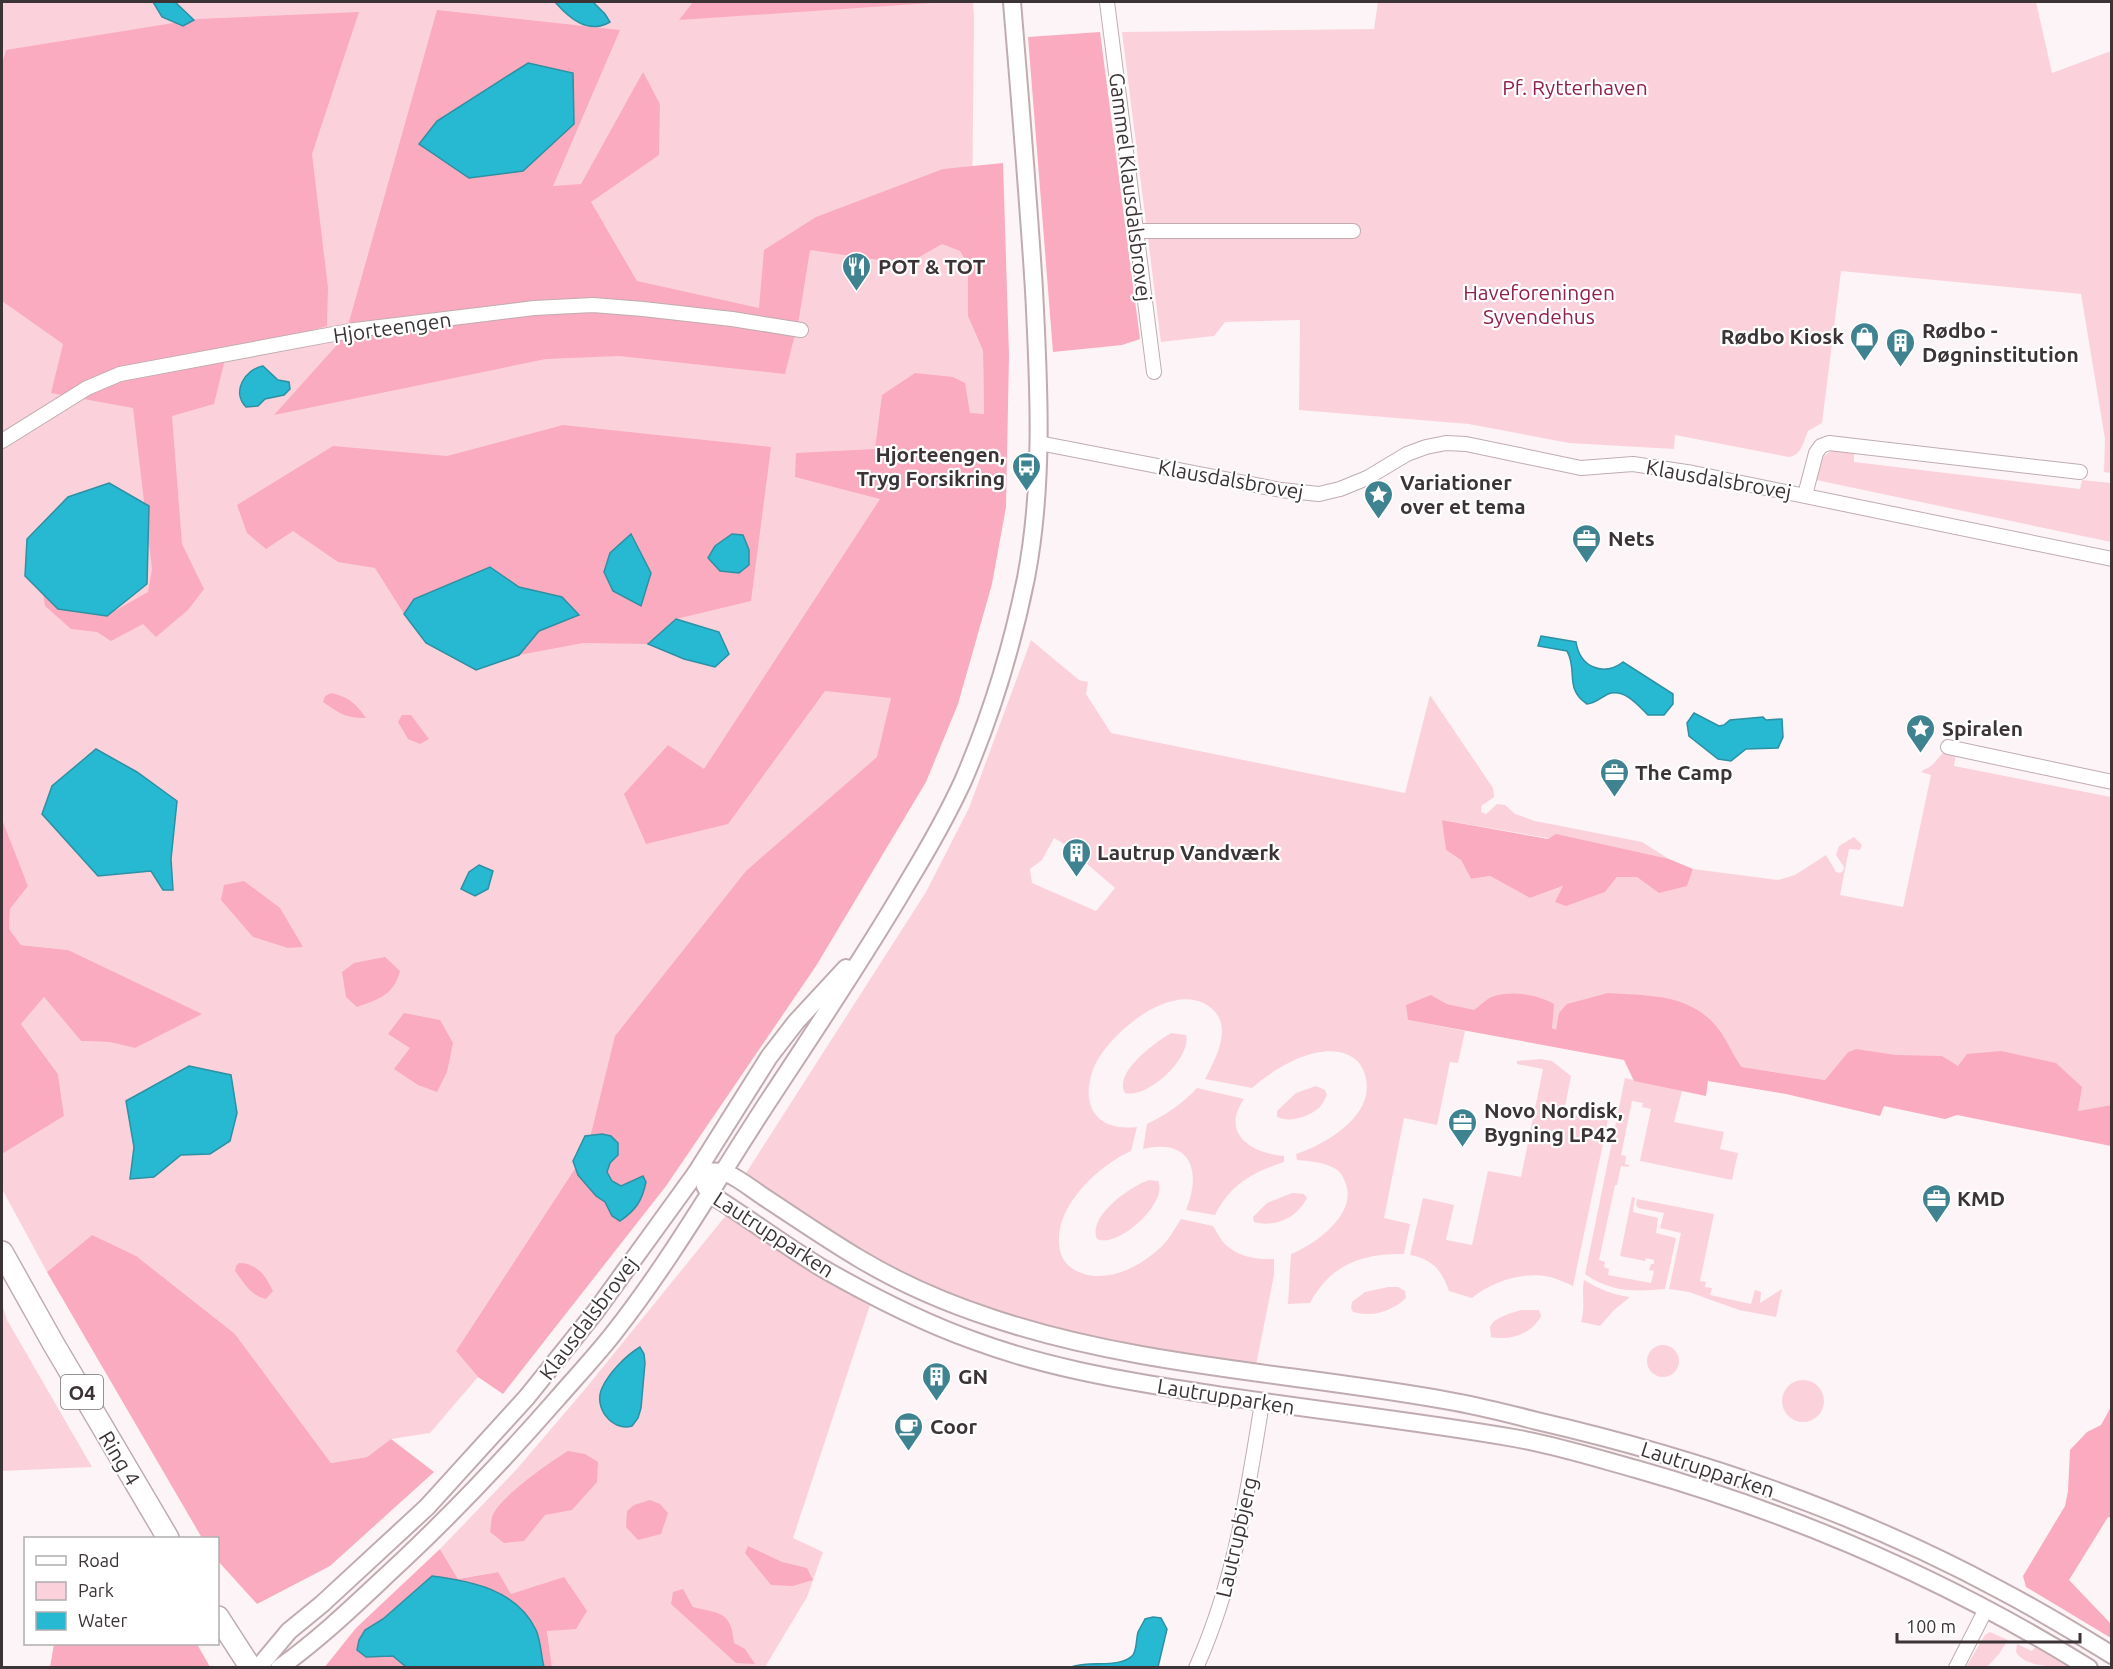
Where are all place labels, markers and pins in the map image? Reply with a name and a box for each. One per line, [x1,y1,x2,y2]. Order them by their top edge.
restaurant icon: POT & TOT [841,250,873,292]
place label: POT & TOT [878,254,986,278]
place label: Rødbo - Døgninstitution [1922,318,2079,366]
shop icon: Rødbo Kiosk [1849,320,1881,362]
place label: Rødbo Kiosk [1721,324,1844,348]
building icon: Rødbo - Døgninstitution [1885,326,1917,368]
place label: Hjorteengen, Tryg Forsikring [857,442,1005,490]
bus stop icon: Hjorteengen, Tryg Forsikring [1010,450,1042,492]
place label: Variationer over et tema [1400,470,1526,518]
place icon: Variationer over et tema [1363,478,1395,520]
office icon: Nets [1571,522,1603,564]
place label: Nets [1608,526,1655,550]
place icon: Spiralen [1905,712,1937,754]
place label: Spiralen [1942,716,2023,740]
office icon: The Camp [1598,756,1630,798]
place label: The Camp [1635,760,1733,784]
building icon: Lautrup Vandværk [1060,836,1092,878]
place label: Lautrup Vandværk [1097,840,1280,864]
place label: Novo Nordisk, Bygning LP42 [1484,1098,1623,1146]
office icon: Novo Nordisk, Bygning LP42 [1447,1106,1479,1148]
office icon: KMD [1920,1182,1952,1224]
place label: KMD [1957,1186,2005,1210]
building icon: GN [921,1360,953,1402]
place label: GN [958,1364,988,1388]
cafe icon: Coor [893,1410,925,1452]
place label: Coor [930,1414,978,1438]

